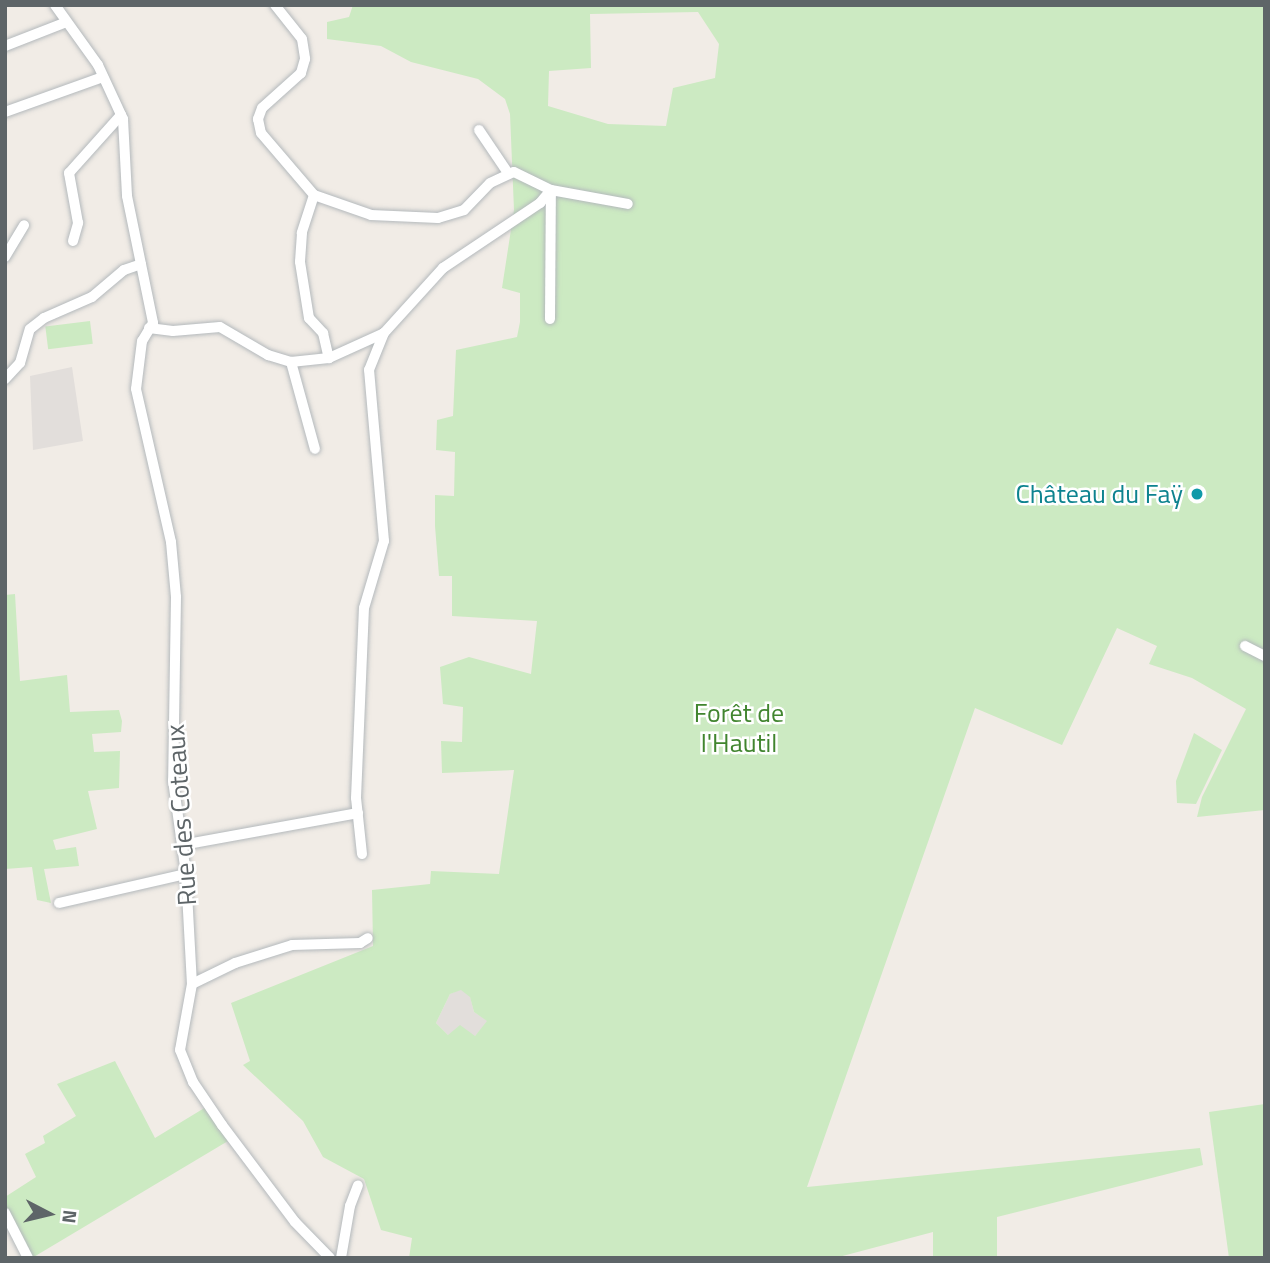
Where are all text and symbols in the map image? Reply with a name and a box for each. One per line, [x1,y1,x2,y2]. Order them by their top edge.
place label: Château du Faÿ [1016,478,1183,510]
marker: Château du Faÿ [1189,486,1205,502]
park label: Forêt de l'Hautil [694,697,784,758]
street label: Rue des Coteaux [159,723,203,907]
north arrow [14,1179,84,1249]
text: N [55,1208,86,1225]

